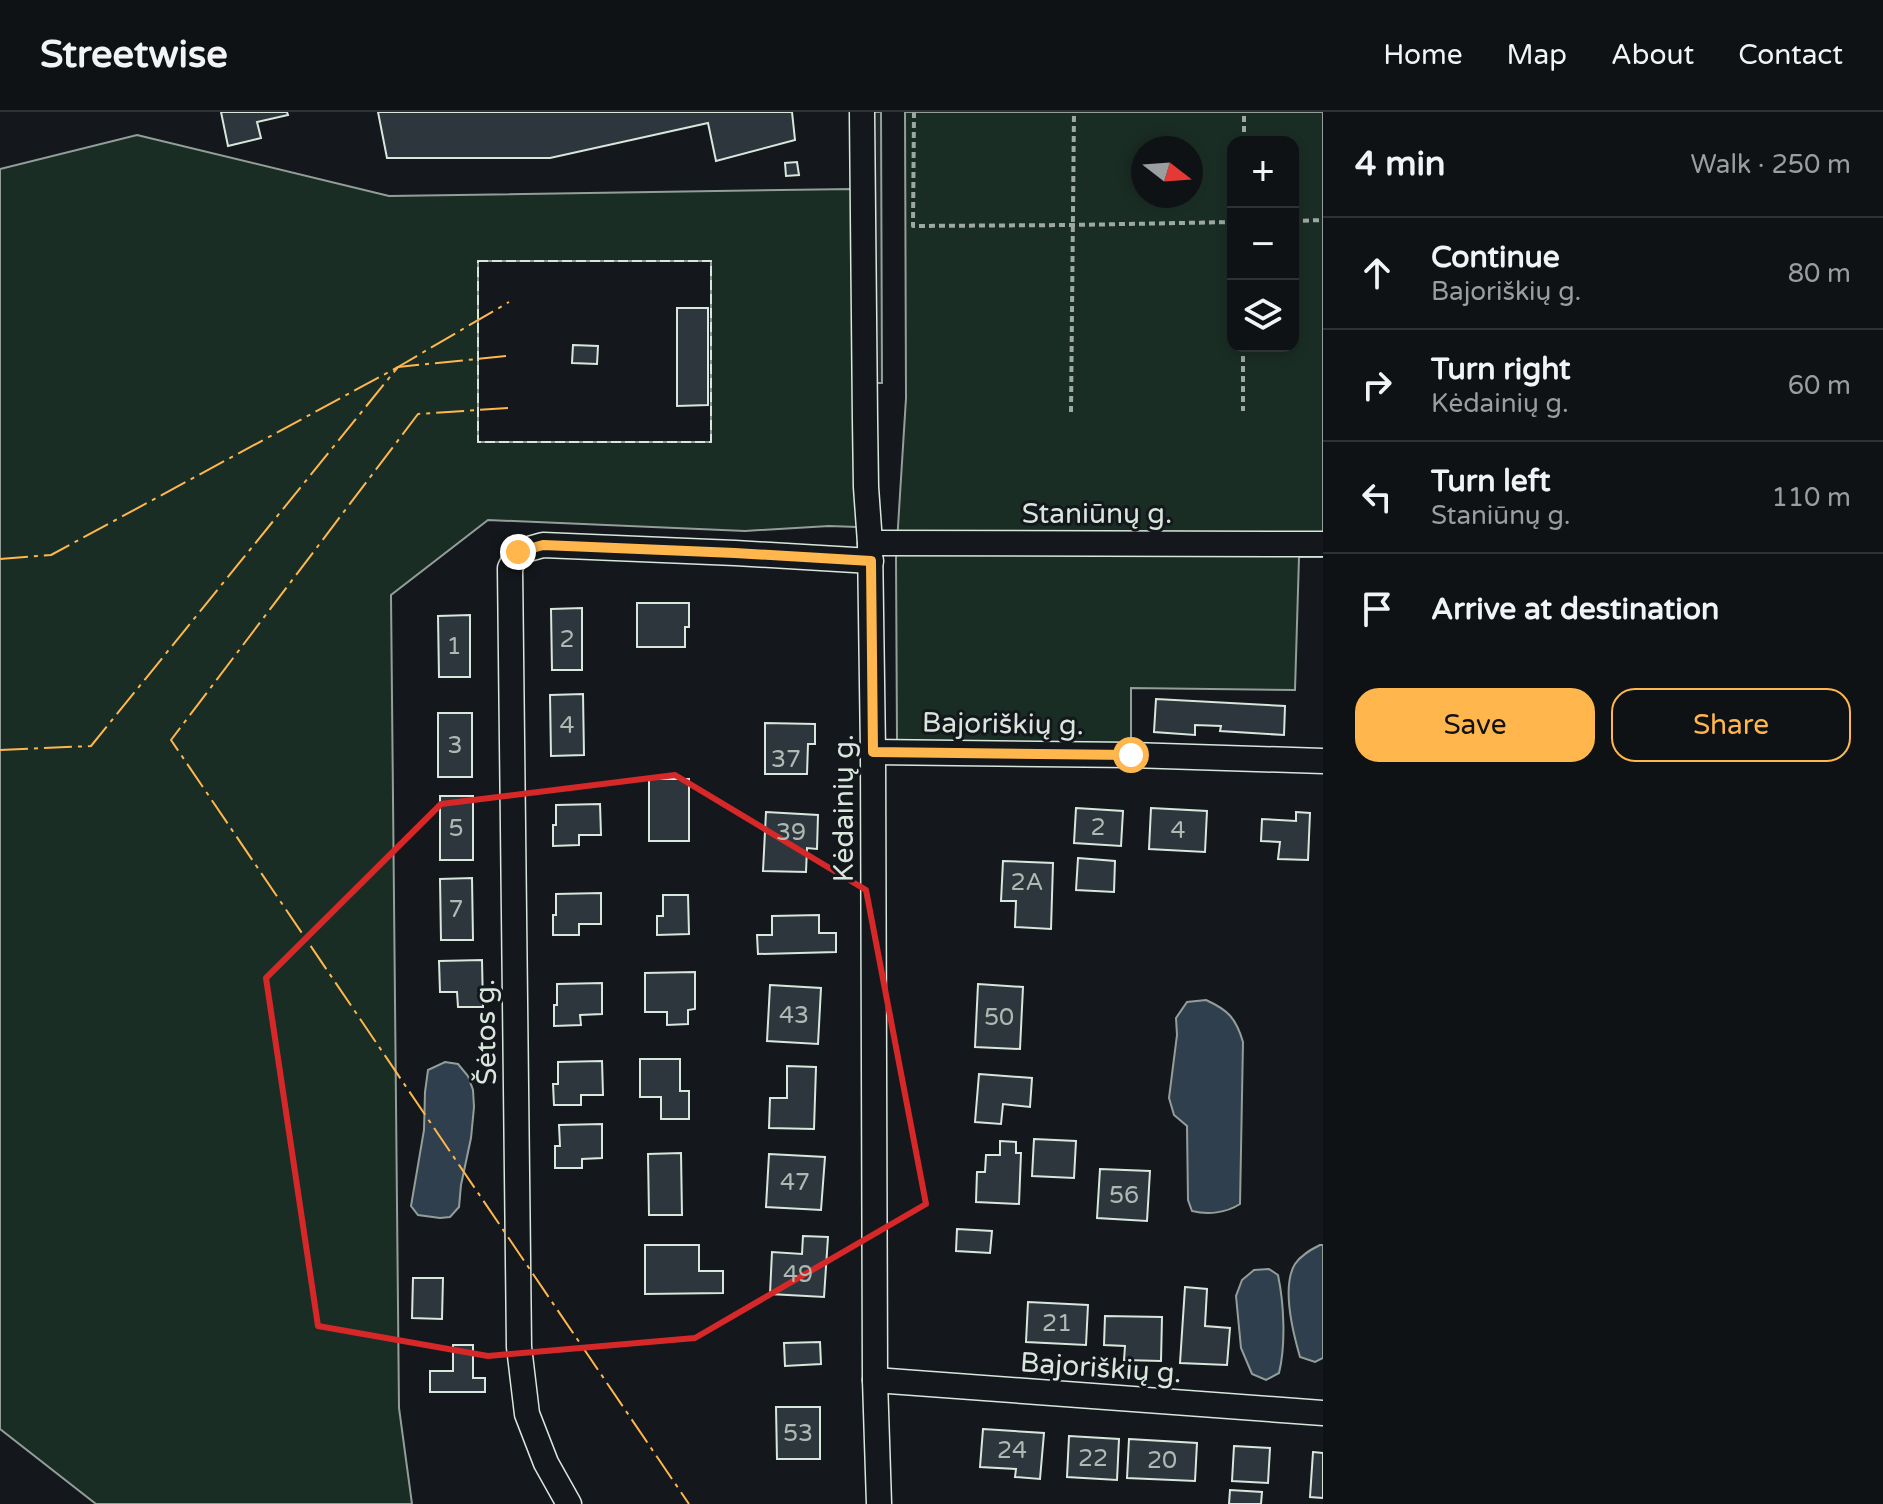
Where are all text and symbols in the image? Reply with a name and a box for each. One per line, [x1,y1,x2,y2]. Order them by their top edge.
text: Streetwise [40,32,228,78]
text: Home [1383,38,1463,72]
text: Map [1507,38,1567,72]
text: About [1611,38,1694,72]
text: Contact [1738,38,1843,72]
north arrow [1131,136,1203,208]
map controls [1227,136,1299,352]
button: + [1227,136,1299,208]
text: 4 min [1355,144,1446,185]
text: Walk · 250 m [1691,149,1851,180]
button: − [1227,208,1299,280]
text: Continue [1431,239,1560,276]
icon: ahead [1355,251,1399,295]
text: 80 m [1788,258,1851,289]
text: Bajoriškių g. [1431,276,1581,307]
button: layers [1227,280,1299,352]
text: Turn right [1431,351,1571,388]
icon: right [1355,363,1399,407]
text: 60 m [1788,370,1851,401]
text: Kėdainių g. [1431,388,1569,419]
text: Turn left [1431,463,1550,500]
icon: left [1355,475,1399,519]
text: 110 m [1771,482,1851,513]
street label: Staniūnų g. [1022,497,1172,531]
text: Staniūnų g. [1431,500,1571,531]
route end [500,534,536,570]
icon: arrive [1355,587,1399,631]
text: Arrive at destination [1431,591,1719,628]
house number: 2 [559,625,575,654]
house number: 1 [446,632,462,661]
button: Save [1355,688,1595,762]
button: Share [1611,688,1851,762]
street label: Bajoriškių g. [922,706,1084,742]
house number: 4 [559,711,575,740]
house number: 3 [447,731,463,760]
street label: Kėdainių g. [827,734,861,882]
route start [1113,737,1149,773]
house number: 37 [771,745,801,774]
house number: 2 [1090,813,1106,842]
house number: 5 [448,814,464,843]
house number: 4 [1170,816,1186,845]
house number: 39 [776,818,806,847]
house number: 2A [1011,868,1043,897]
house number: 7 [448,895,464,924]
street label: Šėtos g. [468,979,504,1085]
house number: 43 [779,1001,809,1030]
house number: 50 [984,1003,1014,1032]
house number: 47 [780,1168,810,1197]
house number: 56 [1109,1181,1139,1210]
house number: 49 [783,1260,813,1289]
house number: 21 [1042,1309,1072,1338]
street label: Bajoriškių g. [1019,1345,1183,1391]
house number: 53 [783,1419,813,1448]
house number: 24 [997,1436,1027,1465]
house number: 22 [1078,1444,1108,1473]
house number: 20 [1147,1446,1177,1475]

